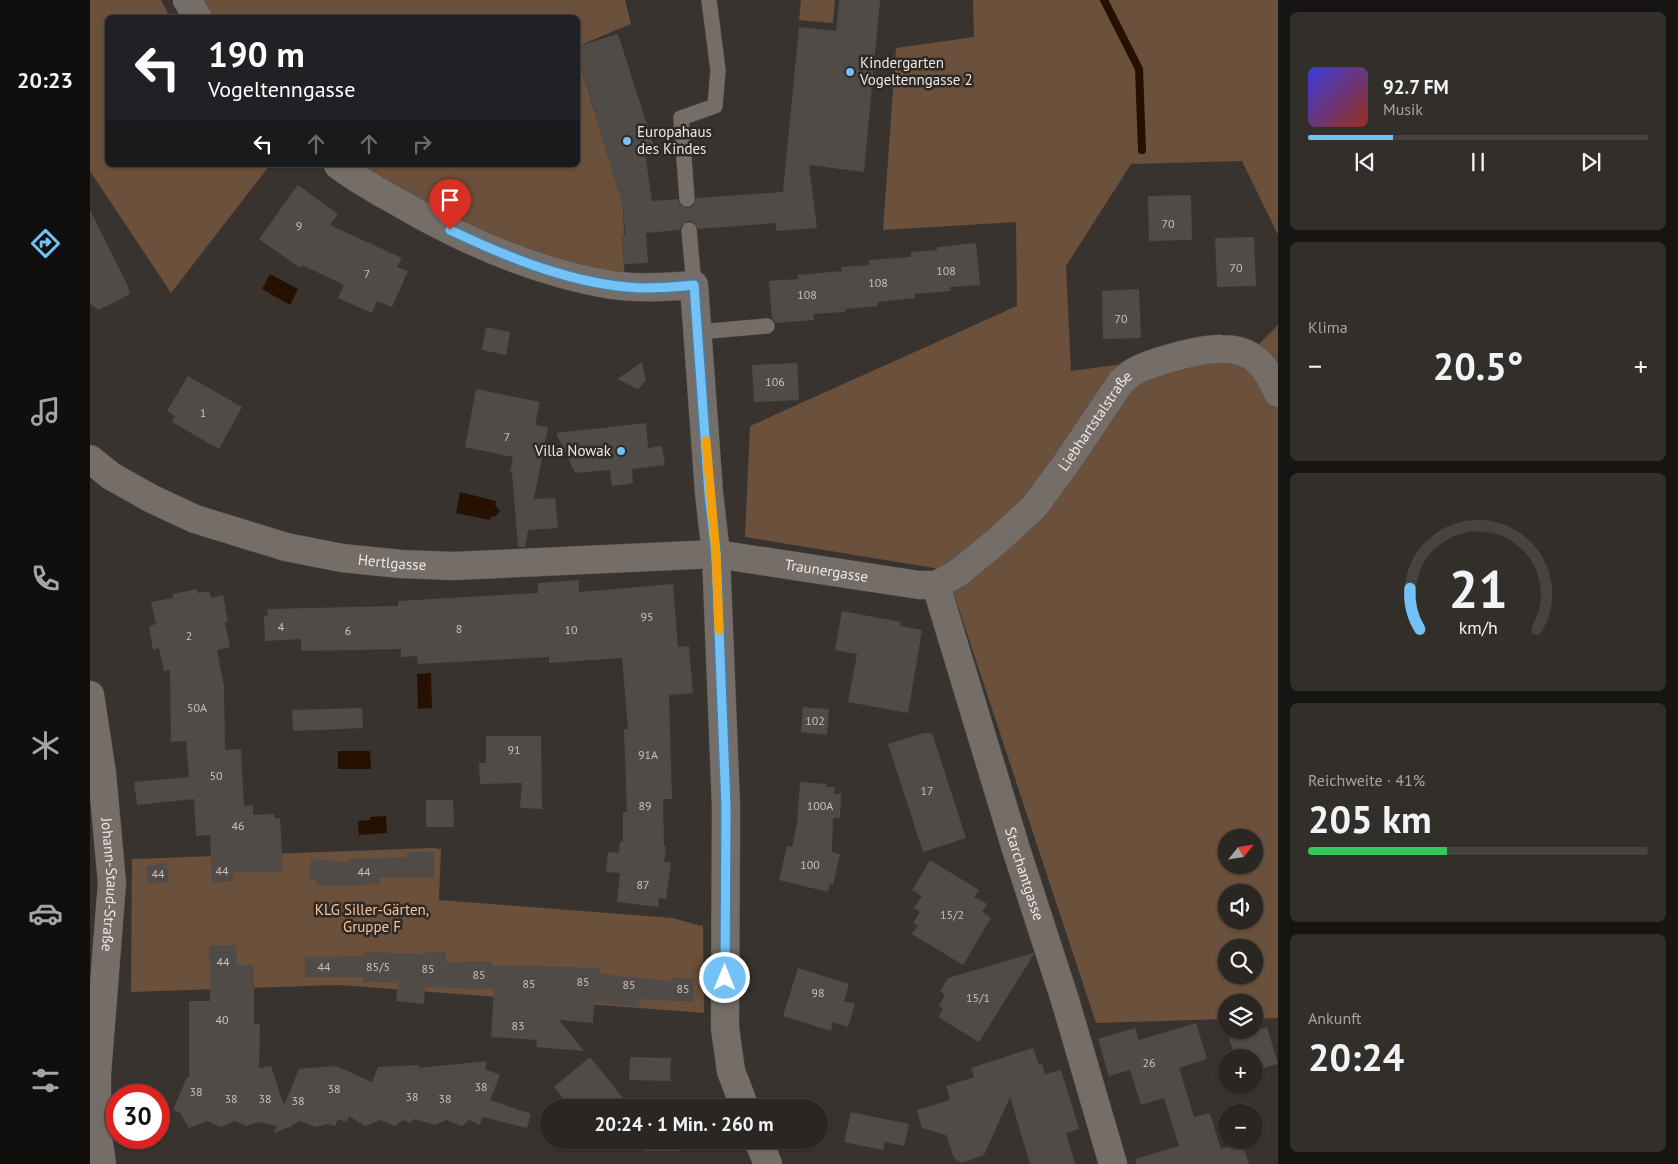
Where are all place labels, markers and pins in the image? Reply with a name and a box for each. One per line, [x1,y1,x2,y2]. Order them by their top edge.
place label: Kindergarten Vogeltenngasse 2 [859,53,973,89]
marker: Kindergarten Vogeltenngasse 2 [844,66,856,78]
place label: Europahaus des Kindes [637,122,712,158]
marker: Europahaus des Kindes [621,135,633,147]
pin [429,179,471,230]
place label: Villa Nowak [534,441,612,460]
marker: Villa Nowak [615,445,627,457]

